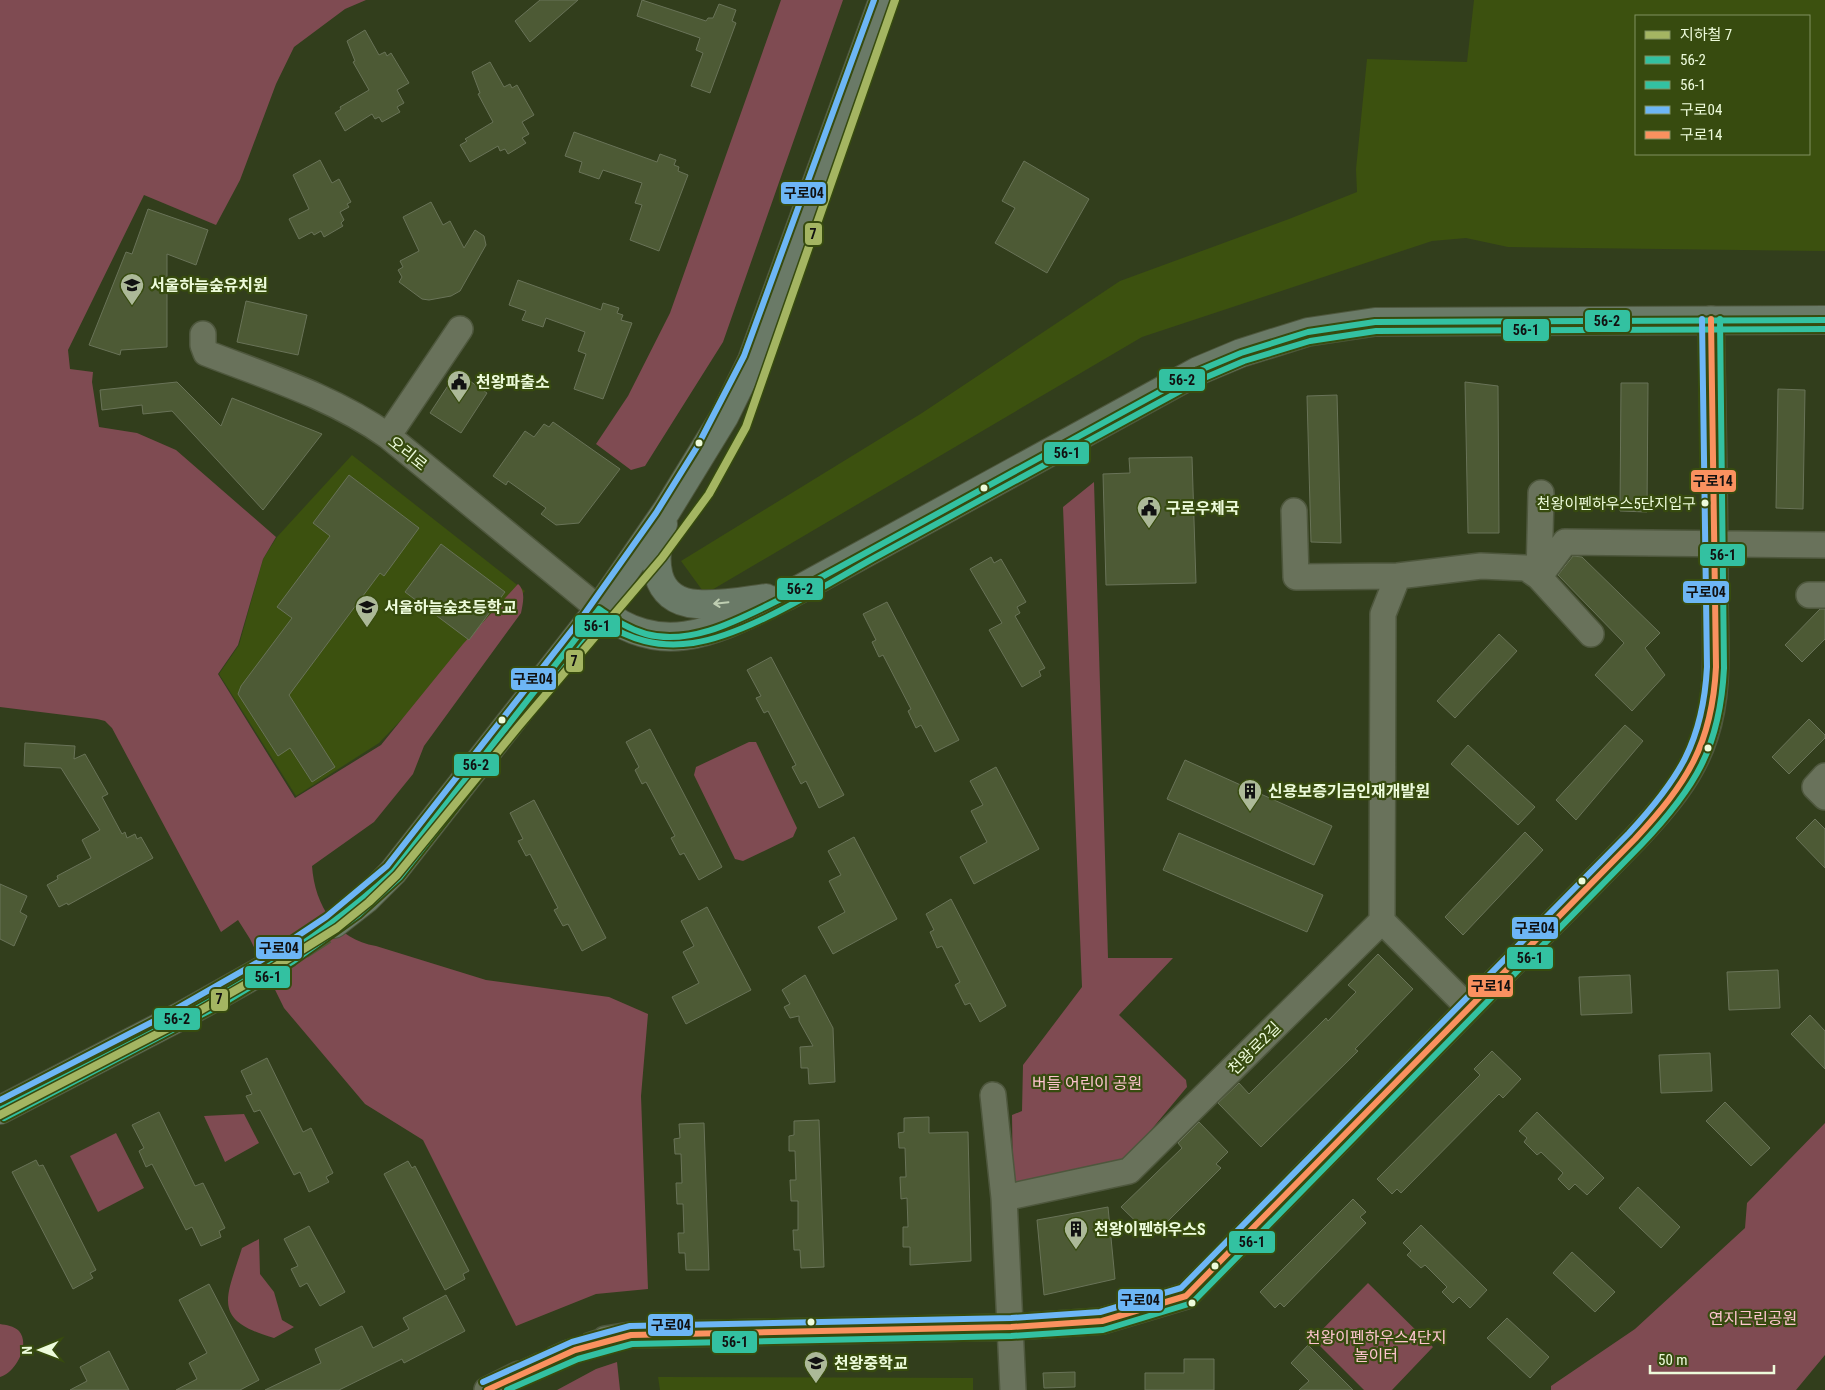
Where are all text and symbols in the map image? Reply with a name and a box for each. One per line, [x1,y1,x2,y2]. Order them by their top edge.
legend [1635,15,1810,155]
text: 지하철 7 [1680,26,1732,44]
text: 56-2 [1680,51,1706,69]
text: 56-1 [1680,76,1706,94]
text: 구로04 [1680,101,1722,119]
text: 구로14 [1680,126,1722,144]
line badge: 구로04 [780,181,827,205]
text: 구로04 [784,185,824,201]
line badge: 7 [804,222,823,246]
text: 7 [809,226,817,242]
school or university icon: 서울하늘숲유치원 [119,272,145,306]
place label: 서울하늘숲유치원 [150,276,268,295]
line badge: 56-2 [1584,309,1631,333]
text: 56-2 [1594,313,1620,329]
line badge: 56-1 [1502,318,1550,342]
text: 56-1 [1513,322,1539,338]
line badge: 56-2 [1158,368,1206,392]
public building icon: 천왕파출소 [446,369,472,403]
text: 56-2 [1169,372,1195,388]
place label: 천왕파출소 [476,373,550,392]
street label: 오리로 [385,432,431,475]
unlabelled marker [694,438,704,448]
line badge: 56-1 [1043,441,1090,465]
text: 56-1 [1054,445,1080,461]
line badge: 구로14 [1690,469,1737,493]
text: 구로14 [1693,473,1733,489]
unlabelled marker [979,483,989,493]
public building icon: 구로우체국 [1136,495,1162,529]
place label: 천왕이펜하우스5단지입구 [1537,495,1696,513]
marker: 천왕이펜하우스5단지입구 [1700,498,1710,508]
place label: 구로우체국 [1166,499,1240,518]
line badge: 56-1 [1699,543,1746,567]
text: 56-1 [1710,547,1736,563]
line badge: 56-2 [776,577,824,601]
line badge: 구로04 [1682,580,1730,604]
text: 56-2 [787,581,813,597]
text: 구로04 [1686,584,1726,600]
school or university icon: 서울하늘숲초등학교 [354,594,380,628]
place label: 서울하늘숲초등학교 [384,598,517,617]
one-way arrow [714,598,730,608]
line badge: 56-1 [574,614,621,638]
text: 56-1 [584,618,610,634]
line badge: 7 [565,649,584,673]
text: 7 [570,653,578,669]
line badge: 구로04 [510,667,557,691]
text: 구로04 [513,671,553,687]
unlabelled marker [497,715,507,725]
unlabelled marker [1703,743,1713,753]
line badge: 56-2 [453,753,500,777]
text: 56-2 [463,757,489,773]
building icon: 신용보증기금인재개발원 [1237,778,1263,812]
place label: 신용보증기금인재개발원 [1268,782,1430,801]
unlabelled marker [1577,876,1587,886]
line badge: 구로04 [1511,916,1559,940]
text: 구로04 [1515,920,1555,936]
line badge: 구로04 [255,936,303,960]
text: 구로04 [259,940,299,956]
line badge: 56-1 [1506,946,1554,970]
text: 56-1 [1517,950,1543,966]
line badge: 56-1 [244,965,291,989]
text: 56-1 [255,969,281,985]
line badge: 구로14 [1467,974,1514,998]
text: 구로14 [1471,978,1511,994]
line badge: 7 [210,988,229,1012]
text: 7 [215,991,223,1007]
line badge: 56-2 [153,1007,201,1031]
text: 56-2 [164,1011,190,1027]
street label: 천왕로2길 [1224,1018,1285,1079]
park label: 버들 어린이 공원 [1032,1074,1142,1093]
building icon: 천왕이펜하우스S [1063,1216,1089,1250]
place label: 천왕이펜하우스S [1094,1220,1206,1239]
line badge: 56-1 [1228,1230,1276,1254]
text: 56-1 [1239,1234,1265,1250]
unlabelled marker [1210,1261,1220,1271]
line badge: 구로04 [1117,1288,1164,1312]
text: 구로04 [1120,1292,1160,1308]
unlabelled marker [1187,1298,1197,1308]
park label: 연지근린공원 [1709,1309,1797,1328]
line badge: 구로04 [647,1313,694,1337]
text: 구로04 [651,1317,691,1333]
unlabelled marker [806,1317,816,1327]
north arrow [15,1325,65,1375]
park label: 천왕이펜하우스4단지 놀이터 [1306,1328,1446,1365]
line badge: 56-1 [711,1330,758,1354]
text: 56-1 [722,1334,748,1350]
scale bar [1650,1342,1774,1374]
text: N [19,1346,35,1355]
school or university icon: 천왕중학교 [803,1350,829,1384]
text: 50 m [1658,1351,1688,1369]
place label: 천왕중학교 [834,1354,908,1373]

